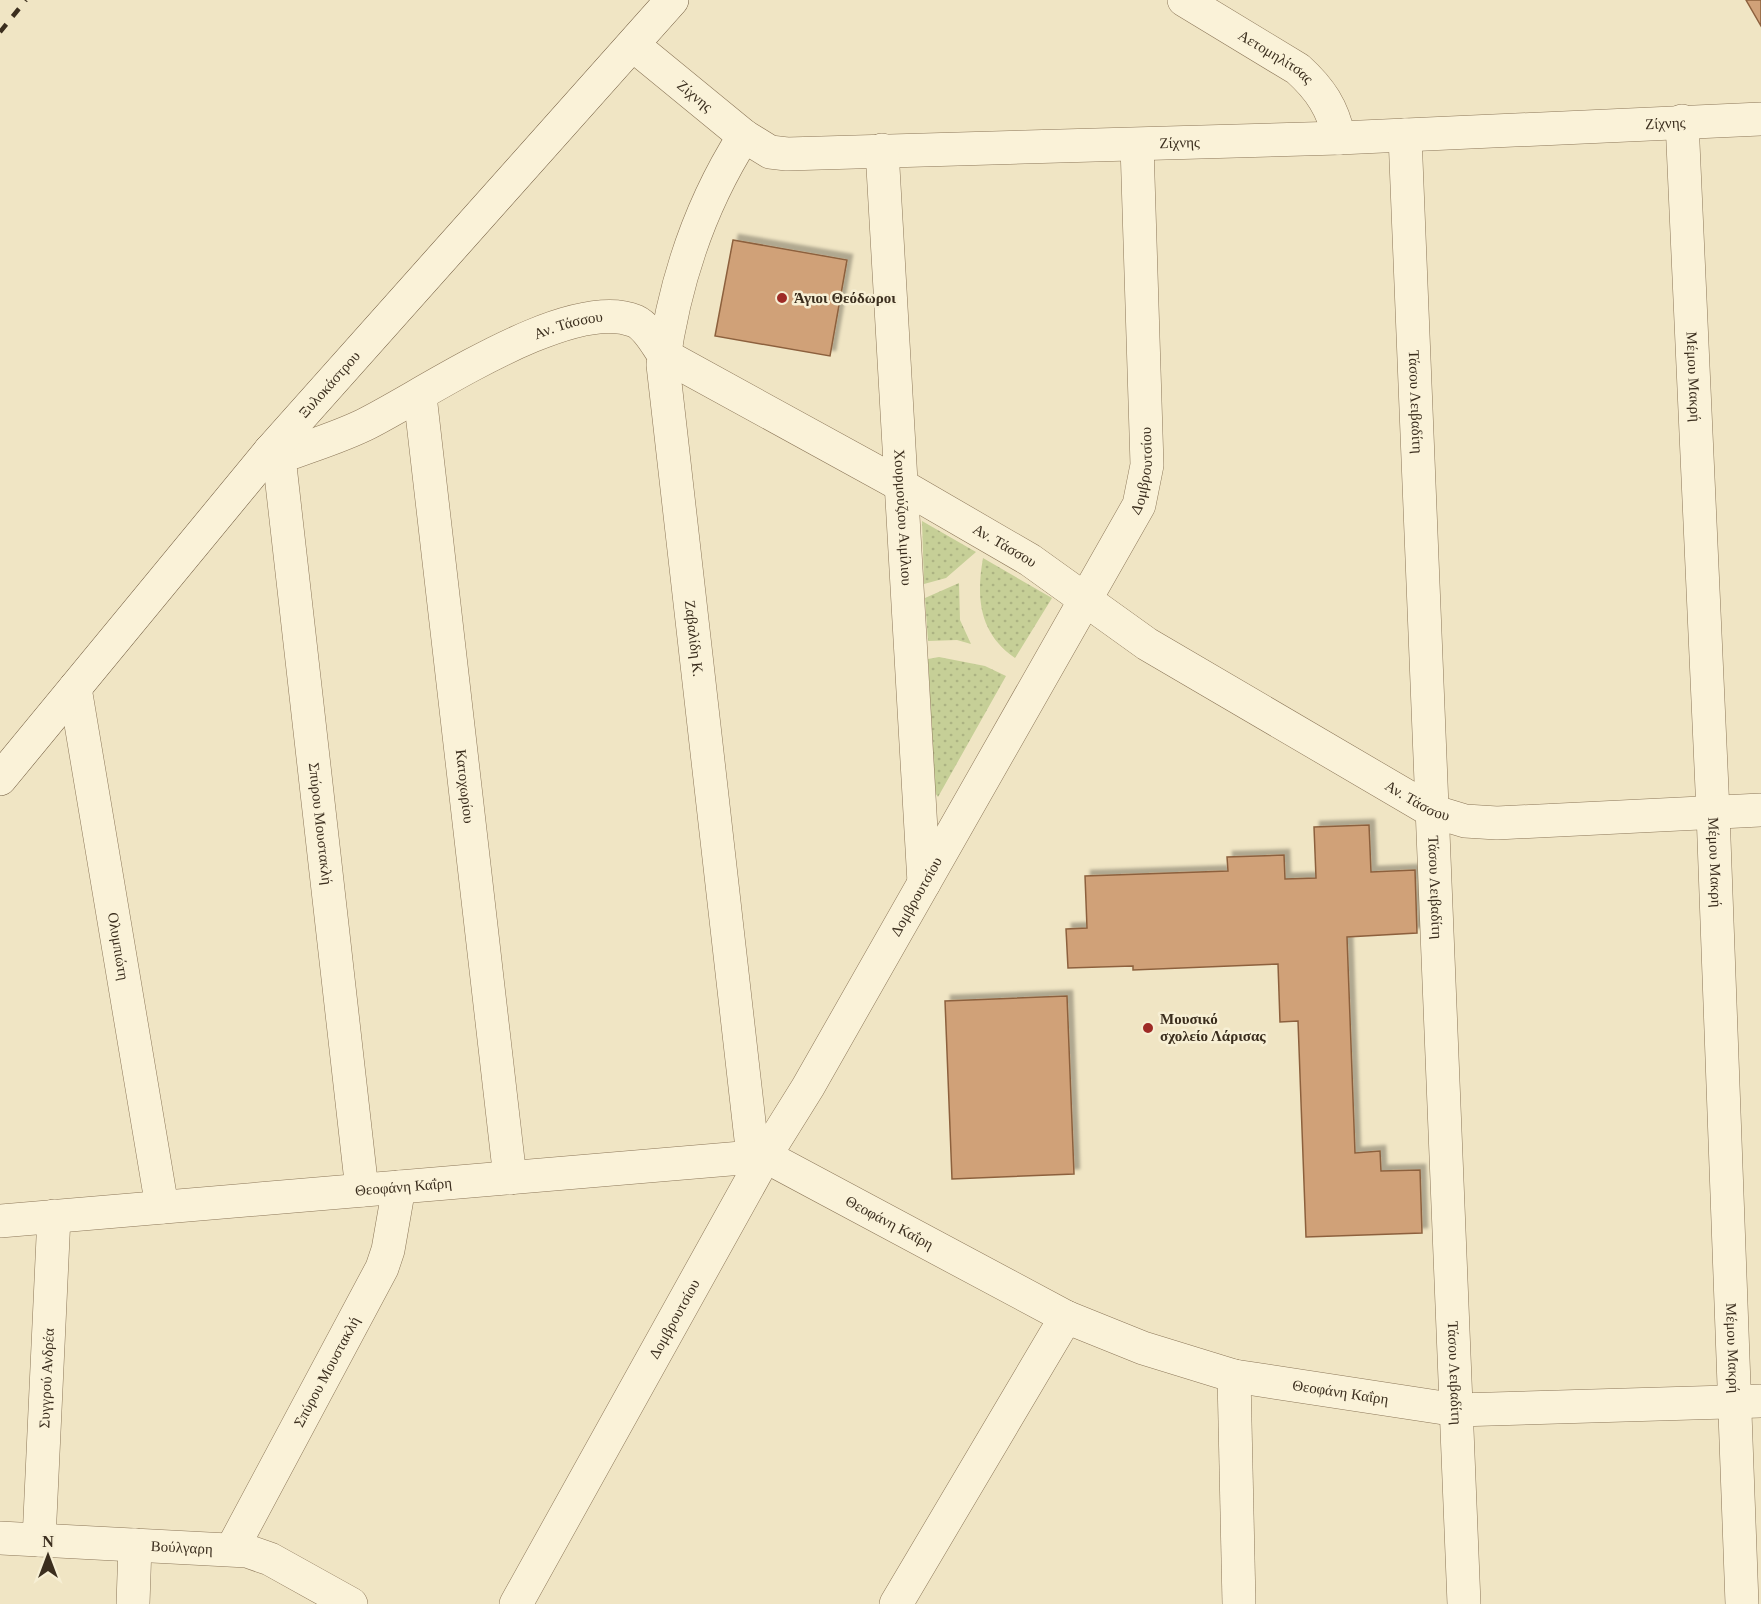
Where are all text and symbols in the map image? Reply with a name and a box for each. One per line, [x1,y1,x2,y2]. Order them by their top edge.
street label: Αετομηλίτσας [1236,27,1316,87]
street label: Ζίχνης [674,77,716,115]
street label: Ζίχνης [1645,114,1686,132]
street label: Ζίχνης [1159,134,1200,151]
place label: Άγιοι Θεόδωροι [794,290,896,306]
marker: Άγιοι Θεόδωροι [775,291,789,305]
street label: Αν. Τάσσου [532,309,604,342]
street label: Μέμου Μακρή [1683,331,1703,422]
street label: Ξυλοκάστρου [296,348,363,421]
street label: Τάσου Λειβαδίτη [1406,350,1426,454]
street label: Δομβρουτσίου [1127,427,1155,517]
street label: Χουρμούζιου Αιμίλιου [891,449,915,586]
street label: Αν. Τάσσου [970,521,1040,570]
street label: Ζαβαλίδη Κ. [682,599,706,678]
street label: Κατοχωρίου [453,749,477,824]
street label: Σπύρου Μουστακλή [306,762,335,886]
street label: Αν. Τάσσου [1382,777,1452,824]
street label: Μέμου Μακρή [1705,817,1724,908]
street label: Τάσου Λειβαδίτη [1425,835,1445,940]
street label: Δομβρουτσίου [888,854,945,939]
street label: Ολυμπιώτη [105,911,132,982]
place label: Μουσικό σχολείο Λάρισας [1160,1011,1266,1044]
marker: Μουσικό σχολείο Λάρισας [1141,1021,1155,1035]
street label: Θεοφάνη Καΐρη [354,1175,453,1199]
street label: Θεοφάνη Καΐρη [843,1193,936,1253]
street label: Δομβρουτσίου [646,1277,703,1362]
street label: Μέμου Μακρή [1723,1302,1742,1394]
street label: Σπύρου Μουστακλή [291,1314,363,1430]
street label: Τάσου Λειβαδίτη [1445,1321,1465,1425]
street label: Συγγρού Ανδρέα [36,1328,57,1429]
street label: Θεοφάνη Καΐρη [1291,1377,1390,1407]
north arrow [18,1526,78,1586]
text: N [42,1533,54,1550]
street label: Βούλγαρη [150,1538,213,1557]

